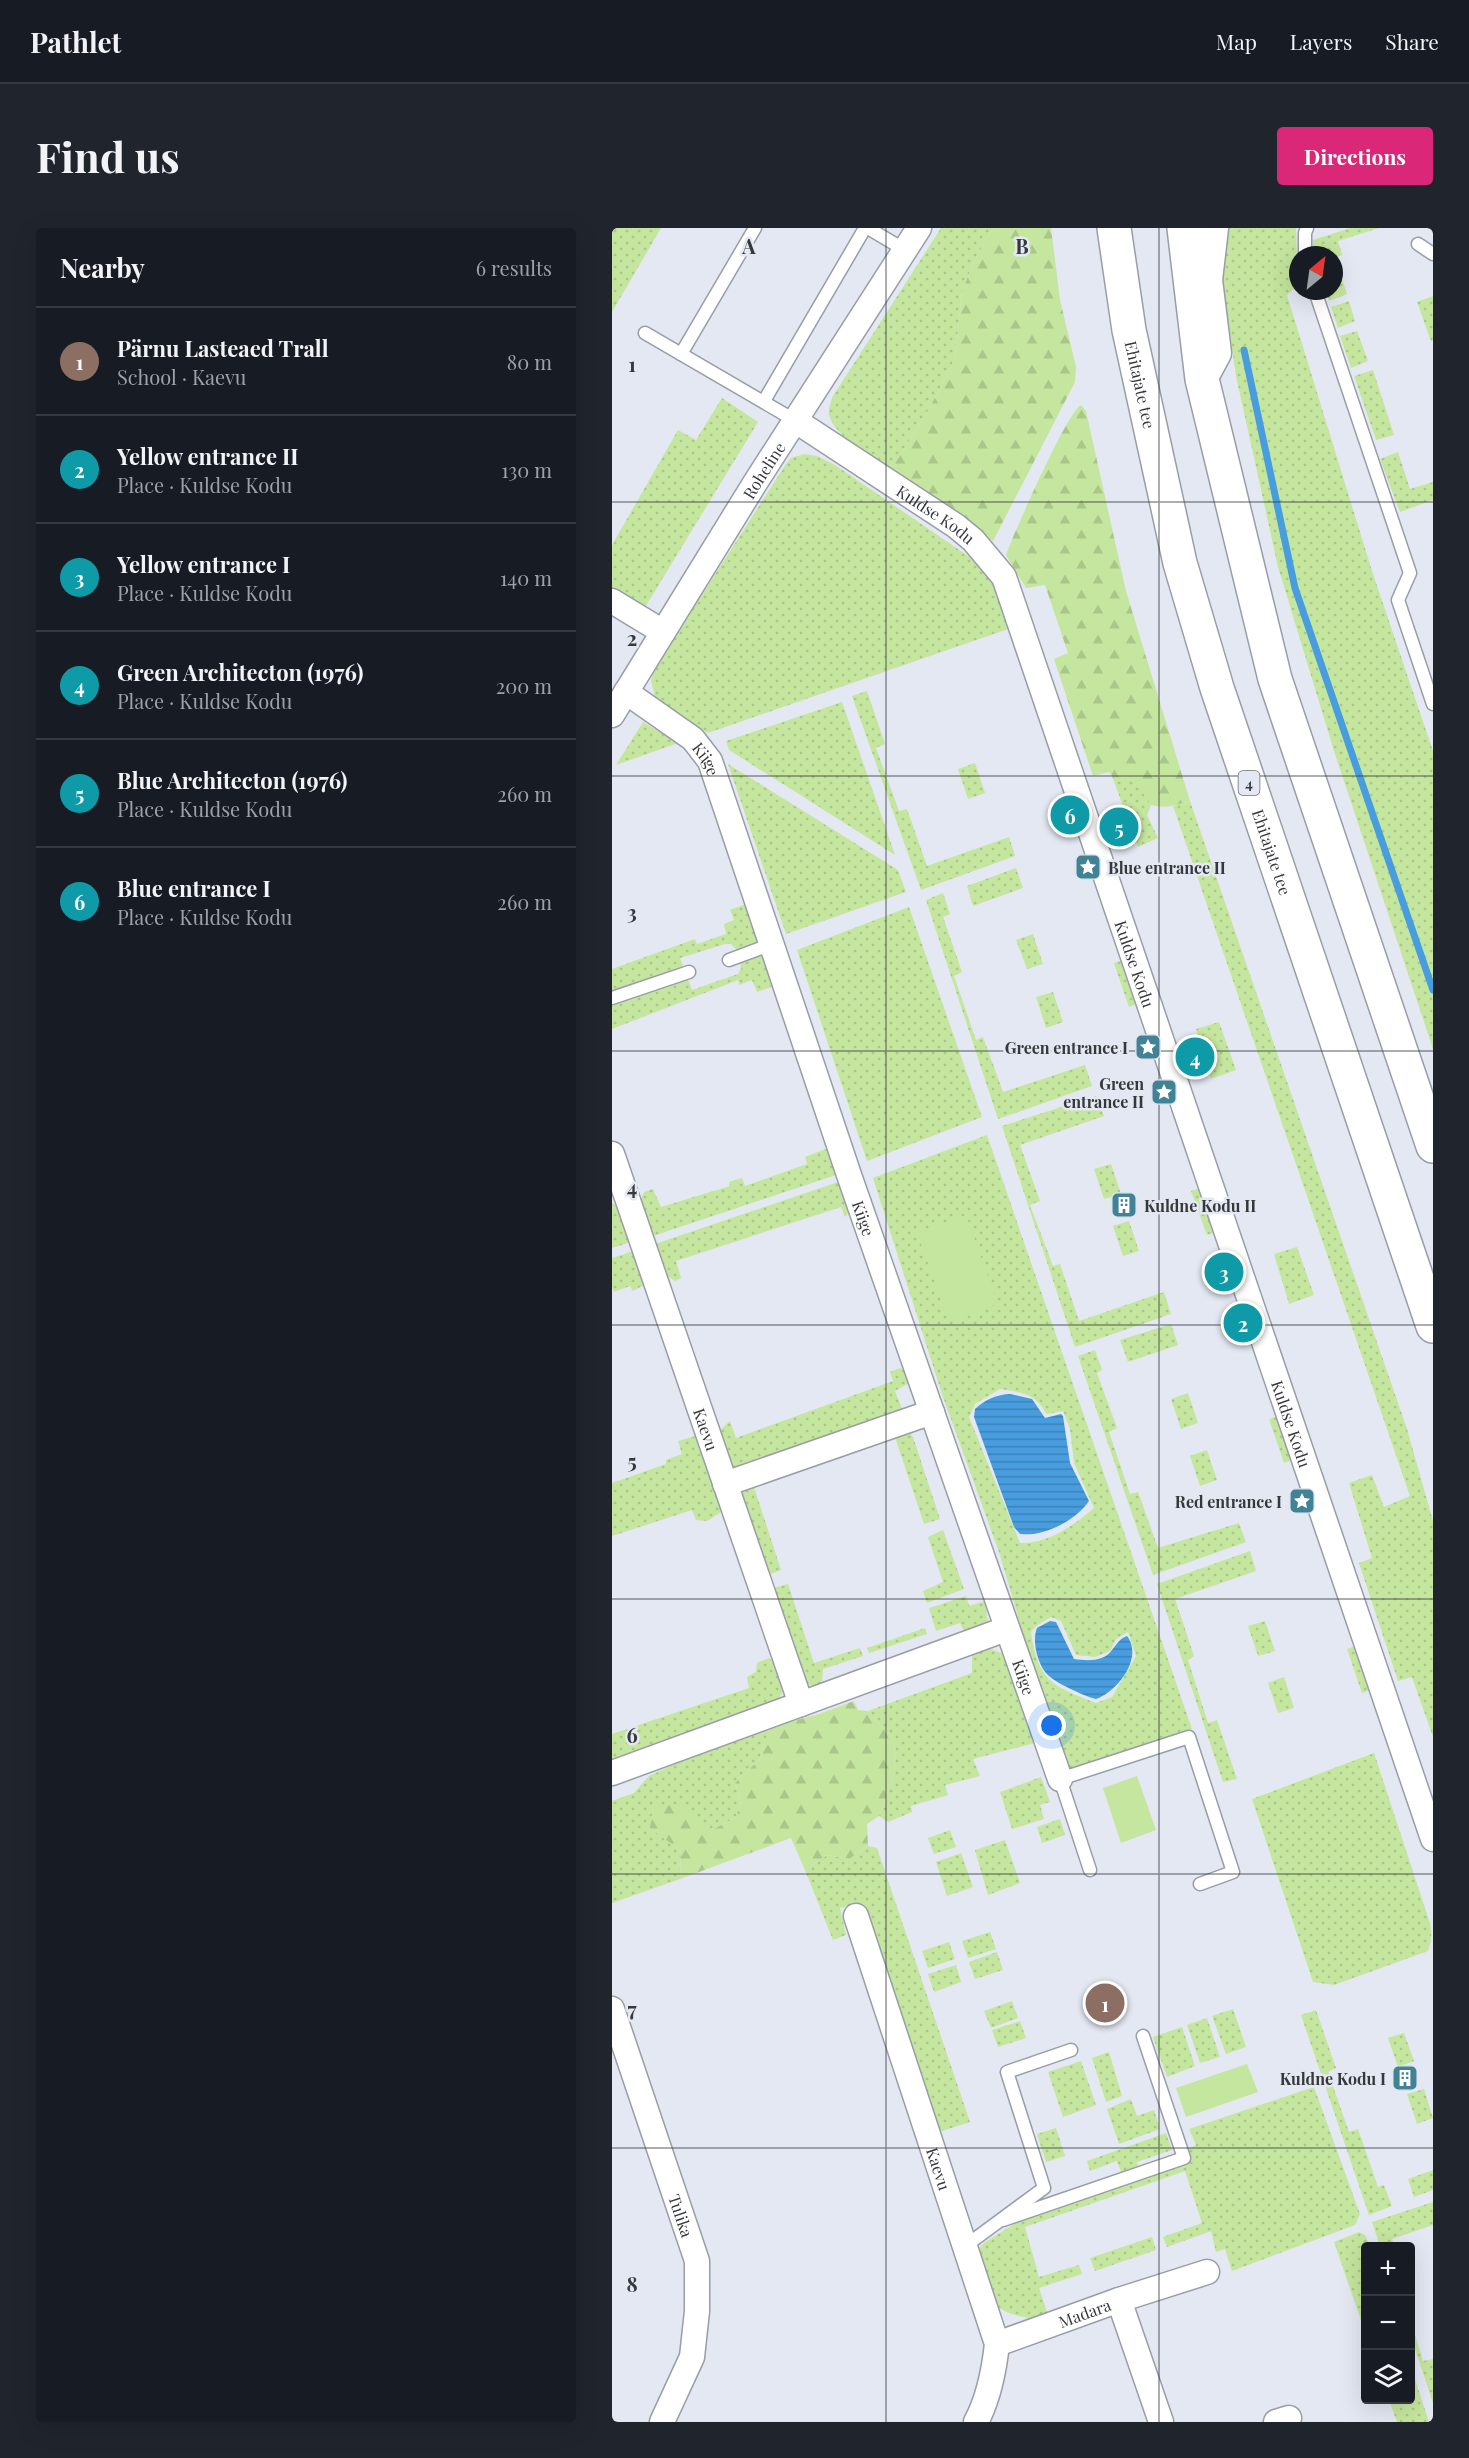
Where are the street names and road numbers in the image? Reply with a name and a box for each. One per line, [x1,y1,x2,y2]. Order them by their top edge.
street label: Ehitajate tee [1121,339,1161,430]
street label: Roheline [738,438,789,502]
street label: Kuldse Kodu [893,480,980,548]
street label: Kiige [688,737,725,778]
road number: 4 [1238,771,1260,795]
street label: Ehitajate tee [1248,806,1297,898]
street label: Kuldse Kodu [1111,917,1160,1010]
street label: Kiige [848,1197,880,1239]
street label: Kuldse Kodu [1267,1377,1316,1470]
street label: Kaevu [690,1405,724,1453]
street label: Kiige [1008,1656,1040,1697]
street label: Kaevu [922,2145,956,2193]
street label: Tulika [665,2191,699,2240]
street label: Madara [1055,2293,1114,2332]

